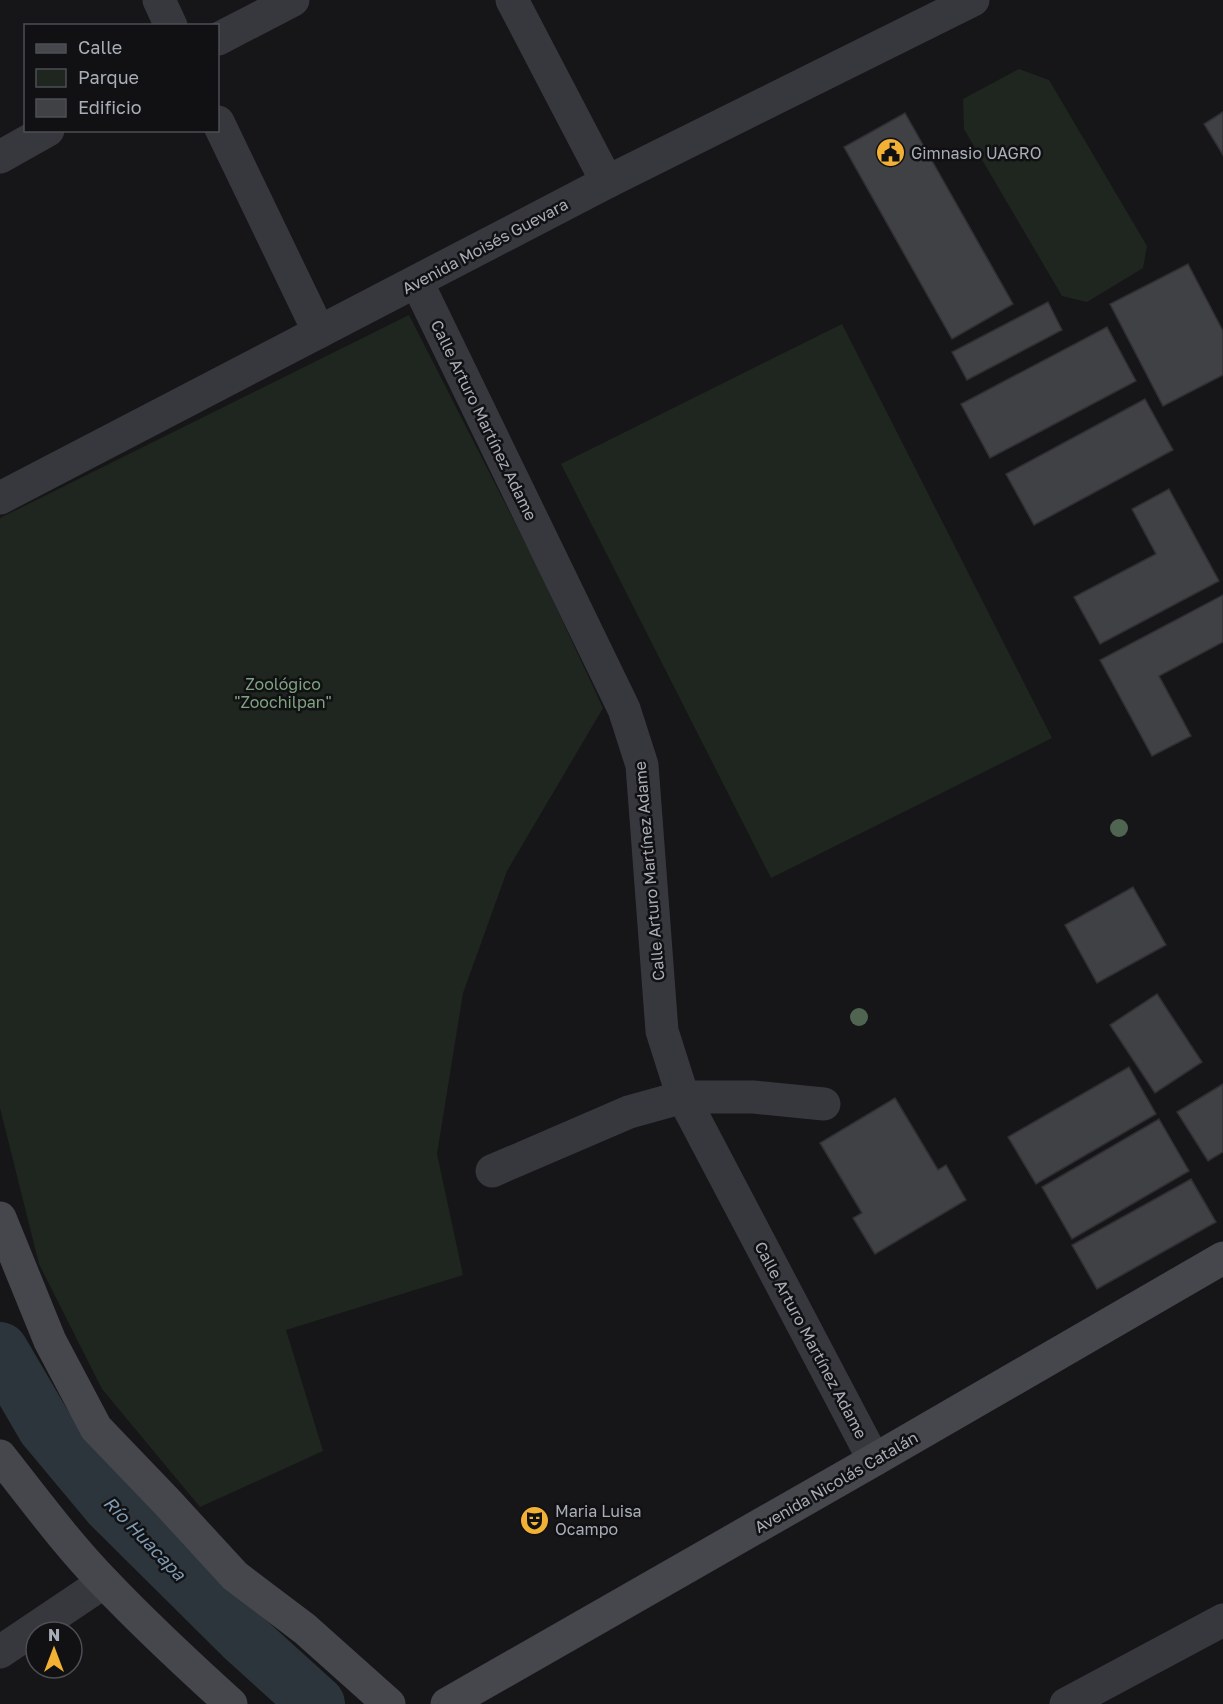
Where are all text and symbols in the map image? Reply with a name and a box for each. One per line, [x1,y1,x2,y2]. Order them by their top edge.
legend [24,24,219,132]
text: Calle [78,36,122,58]
text: Parque [78,66,139,88]
text: Edificio [78,96,142,118]
public building icon: Gimnasio UAGRO [874,137,906,169]
place label: Gimnasio UAGRO [911,143,1042,163]
street label: Avenida Moisés Guevara [399,194,571,298]
street label: Calle Arturo Martínez Adame [427,317,541,523]
park label: Zoológico "Zoochilpan" [234,674,332,712]
street label: Calle Arturo Martínez Adame [629,760,669,982]
street label: Calle Arturo Martínez Adame [750,1238,872,1442]
street label: Avenida Nicolás Catalán [751,1427,921,1537]
water label: Río Huacapa [99,1491,191,1585]
place label: Maria Luisa Ocampo [555,1501,642,1539]
theatre icon: Maria Luisa Ocampo [518,1504,550,1536]
north arrow [24,1620,84,1680]
text: N [48,1625,60,1645]

